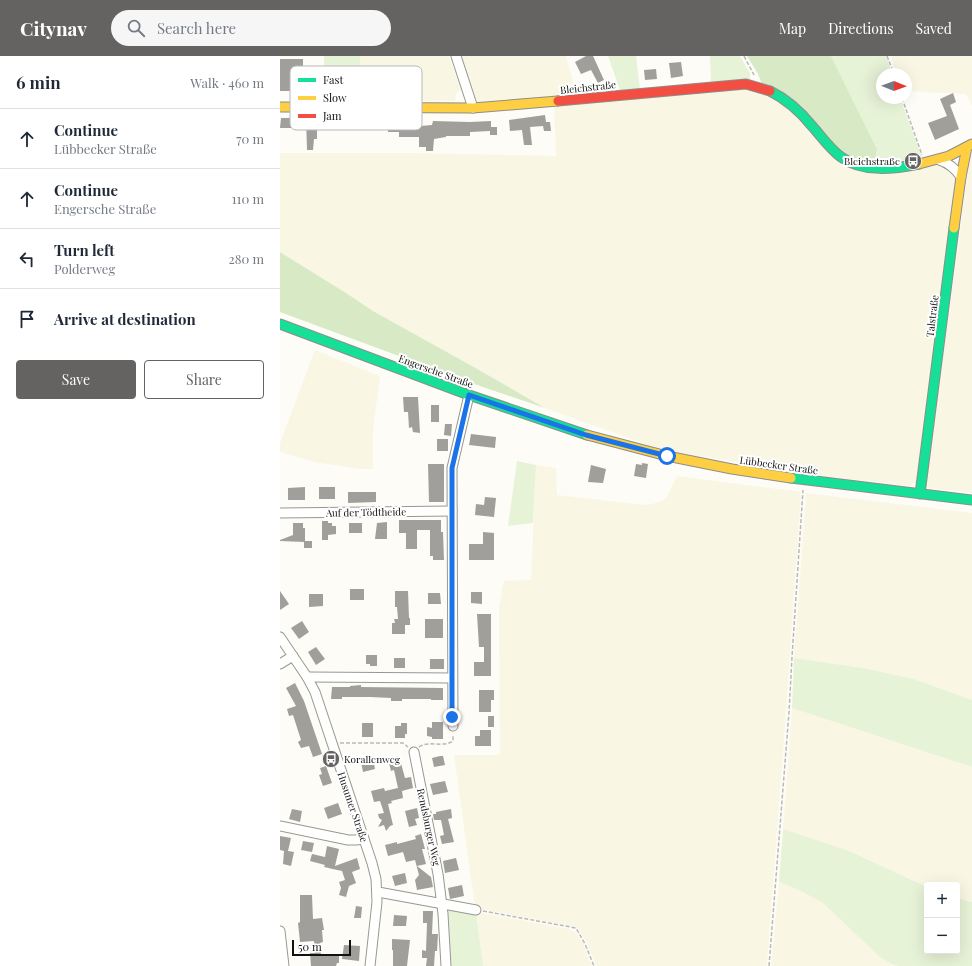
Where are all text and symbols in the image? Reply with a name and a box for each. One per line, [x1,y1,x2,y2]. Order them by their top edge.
search box [111,10,391,46]
text: Citynav [20,15,87,41]
icon: search [125,17,147,39]
text: Search here [157,18,236,38]
text: Map [779,19,806,38]
text: Directions [828,19,894,38]
text: Saved [916,19,952,38]
legend [290,66,422,130]
north arrow [876,68,912,104]
text: 6 min [16,71,61,93]
text: Fast [323,72,343,87]
text: Walk · 460 m [190,74,264,91]
street label: Bleichstraße [559,77,617,97]
text: Slow [323,90,347,105]
text: Jam [322,108,342,123]
text: Continue [54,120,118,140]
icon: ahead [16,128,38,150]
text: 70 m [236,130,264,147]
text: Lübbecker Straße [54,140,157,157]
bus stop icon: Bleichstraße [903,151,923,171]
place label: Bleichstraße [844,154,900,168]
text: Continue [54,180,118,200]
icon: ahead [16,188,38,210]
text: 110 m [232,190,264,207]
text: Engersche Straße [54,200,156,217]
text: Turn left [54,240,115,260]
icon: left [16,248,38,270]
text: 280 m [228,250,264,267]
text: Polderweg [54,260,115,277]
street label: Talstraße [922,294,942,338]
icon: arrive [16,308,38,330]
text: Arrive at destination [54,309,196,329]
street label: Engersche Straße [397,351,475,391]
button: Save [16,360,136,399]
button: Share [144,360,264,399]
route start [658,447,676,465]
street label: Lübbecker Straße [739,453,819,477]
street label: Auf der Tödtheide [325,504,406,520]
route end [443,708,461,726]
bus stop icon: Korallenweg [321,749,341,769]
place label: Korallenweg [344,752,401,766]
street label: Husumer Straße [334,770,372,844]
street label: Rendsburger Weg [414,787,444,868]
map controls [924,882,960,954]
button: + [924,882,960,918]
button: − [924,918,960,954]
scale bar [292,938,351,957]
text: 50 m [298,939,322,954]

